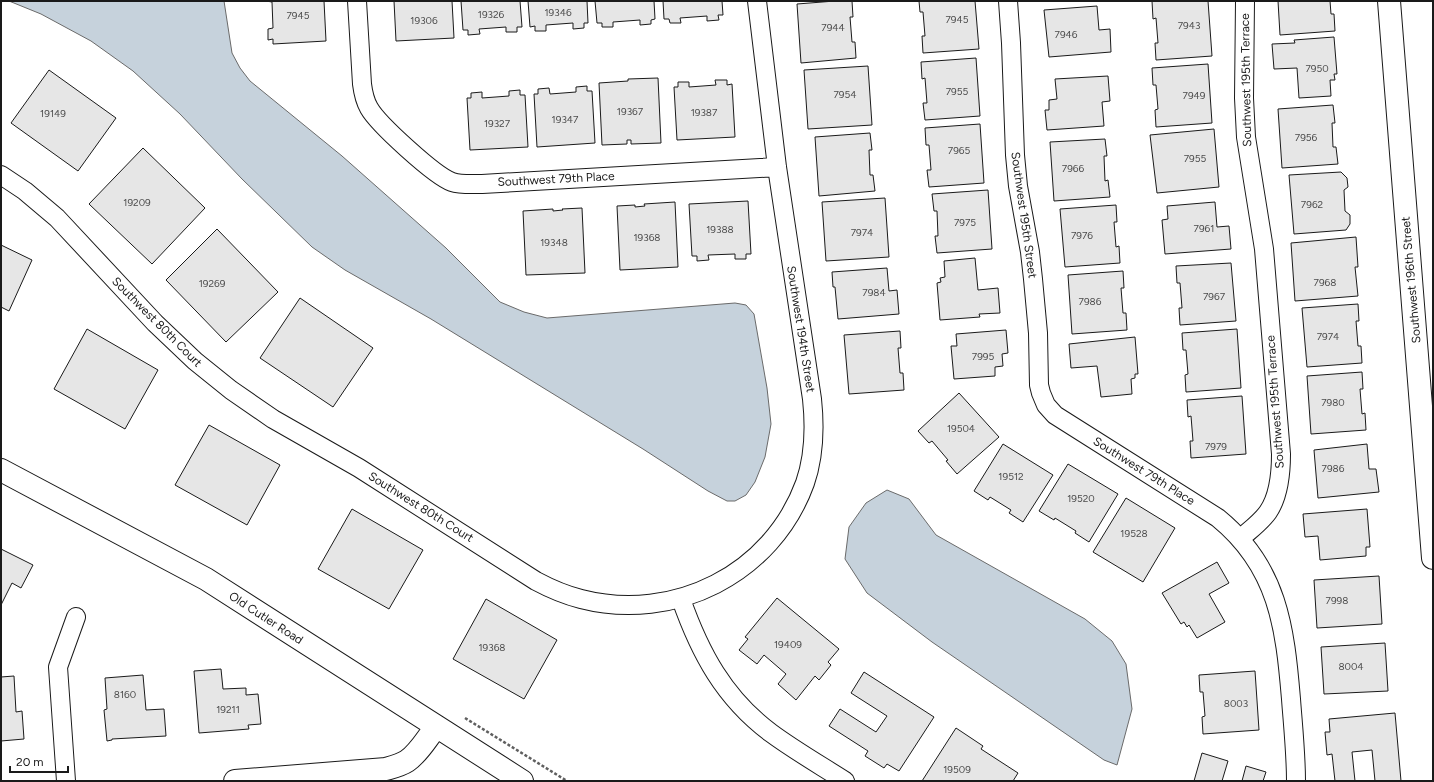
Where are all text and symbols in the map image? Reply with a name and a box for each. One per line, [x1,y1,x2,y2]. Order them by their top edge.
house number: 19346 [544,6,572,19]
house number: 19326 [478,8,505,21]
house number: 7945 [287,9,310,22]
house number: 7945 [946,13,969,26]
street label: Southwest 195th Terrace [1238,13,1254,147]
house number: 19306 [410,14,438,27]
house number: 7943 [1178,19,1200,32]
house number: 7944 [821,21,845,34]
house number: 7946 [1055,28,1078,41]
house number: 7950 [1305,62,1329,75]
house number: 7955 [946,85,969,98]
house number: 7954 [834,88,857,101]
house number: 7949 [1183,89,1206,102]
house number: 19367 [617,105,644,118]
house number: 19387 [691,106,718,119]
house number: 19149 [40,107,66,120]
house number: 19347 [552,113,579,126]
house number: 19327 [484,117,511,130]
house number: 7956 [1295,131,1318,144]
house number: 7965 [948,144,970,157]
street label: Southwest 195th Street [1008,151,1040,280]
house number: 7955 [1184,152,1207,165]
house number: 7966 [1062,162,1085,175]
street label: Southwest 79th Place [497,169,615,189]
house number: 19209 [123,196,151,209]
house number: 7962 [1301,198,1323,211]
street label: Southwest 196th Street [1398,215,1424,344]
house number: 7975 [954,216,976,229]
house number: 7961 [1194,222,1214,235]
house number: 19388 [706,223,734,236]
house number: 7974 [851,226,873,239]
house number: 7976 [1071,229,1093,242]
house number: 19368 [633,231,661,244]
house number: 19348 [540,236,568,249]
street label: Southwest 194th Street [784,265,818,394]
street label: Southwest 80th Court [109,274,205,370]
house number: 7968 [1314,276,1336,289]
house number: 19269 [199,277,226,290]
house number: 7984 [862,286,886,299]
house number: 7967 [1203,290,1226,303]
house number: 7986 [1079,295,1102,308]
house number: 7974 [1317,330,1339,343]
street label: Southwest 195th Terrace [1263,334,1287,469]
house number: 7995 [972,350,994,363]
house number: 7980 [1321,396,1345,409]
house number: 19504 [947,422,975,435]
street label: Southwest 79th Place [1091,434,1198,508]
house number: 7979 [1205,440,1227,453]
house number: 7986 [1322,462,1345,475]
street label: Southwest 80th Court [366,469,477,545]
house number: 19512 [998,470,1024,483]
house number: 19520 [1067,492,1095,505]
house number: 19528 [1120,527,1148,540]
street label: Old Cutler Road [226,589,306,647]
house number: 7998 [1326,594,1348,607]
house number: 19409 [774,638,802,651]
house number: 19368 [478,641,506,654]
house number: 8004 [1338,660,1364,673]
house number: 8160 [114,688,136,701]
house number: 8003 [1224,697,1248,710]
house number: 19211 [216,703,240,716]
scale bar [10,748,68,774]
text: 20 m [16,755,44,769]
house number: 19509 [943,763,971,776]

